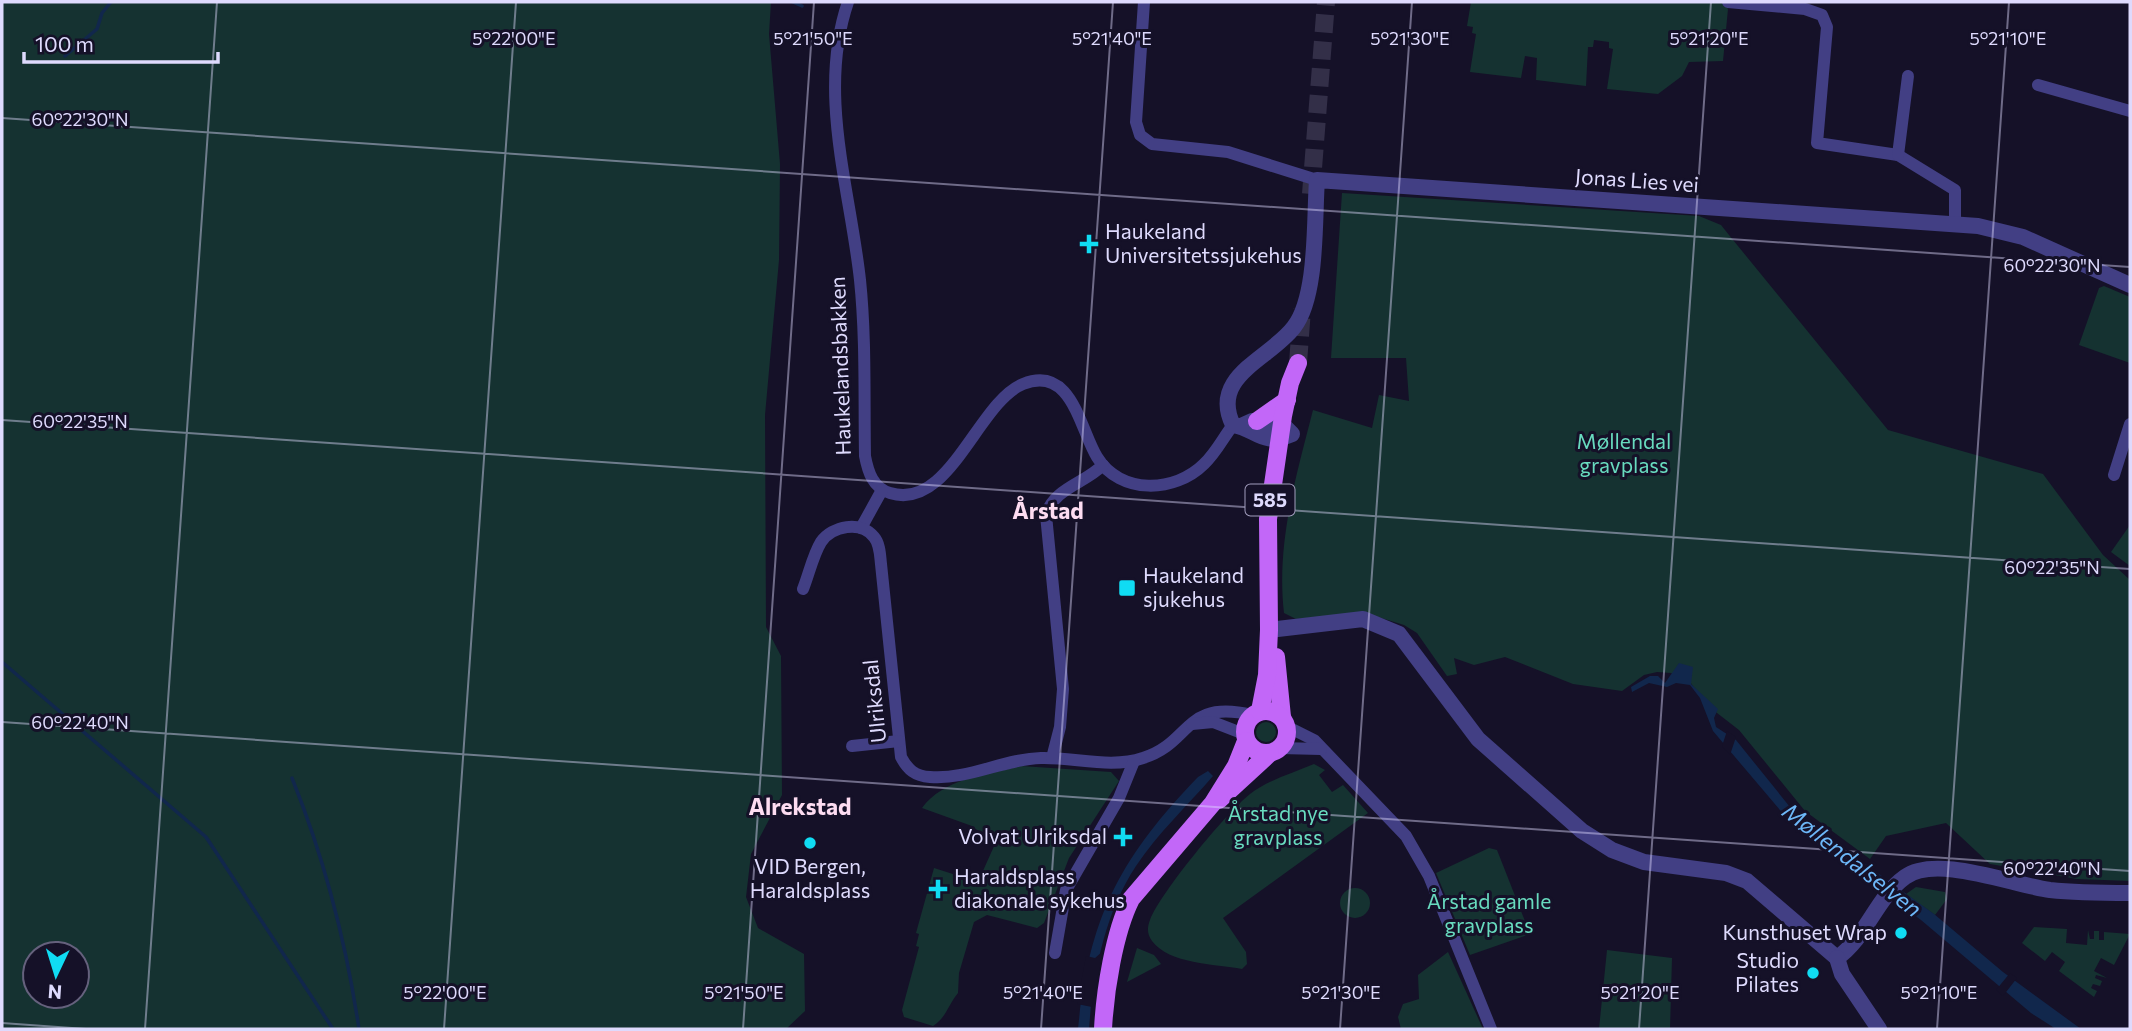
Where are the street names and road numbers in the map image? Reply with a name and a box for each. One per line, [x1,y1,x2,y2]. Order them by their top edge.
street label: Jonas Lies vei [1574,163,1700,196]
street label: Haukelandsbakken [824,276,855,456]
road number: 585 [1246,485,1294,516]
street label: Ulriksdal [857,658,890,744]

